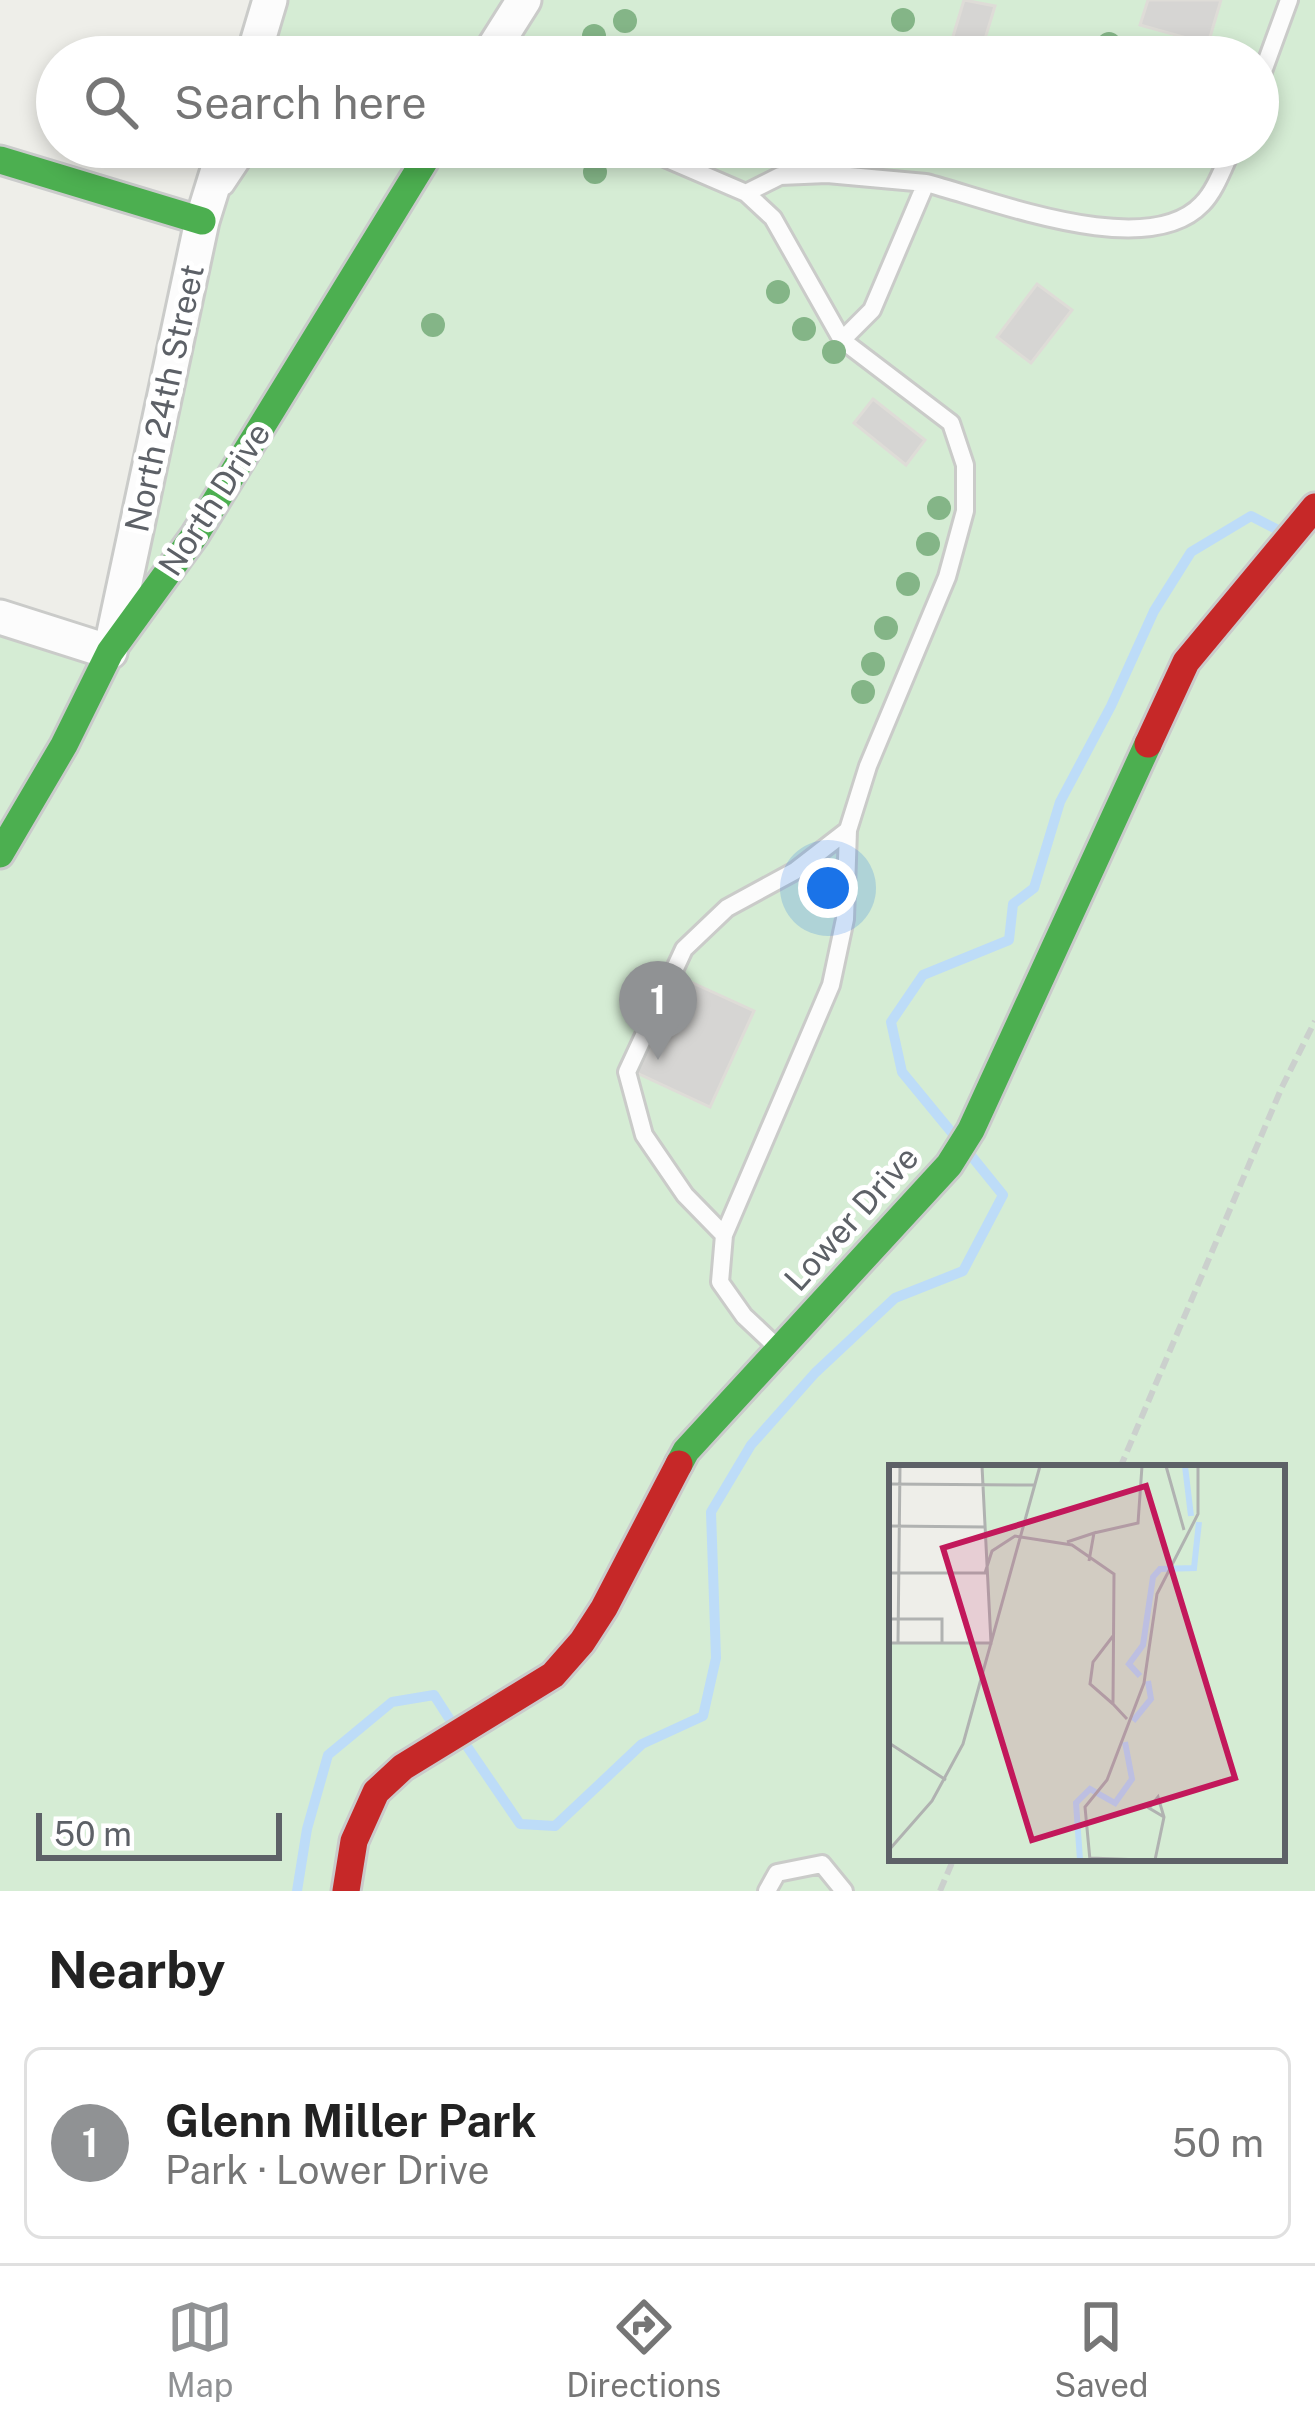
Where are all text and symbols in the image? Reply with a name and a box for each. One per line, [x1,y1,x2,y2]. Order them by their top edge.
search box [36,36,1279,168]
icon: search [78,69,144,135]
text: Search here [174,76,427,129]
street label: North 24th Street [117,261,211,535]
street label: North Drive [151,415,277,583]
your location [798,858,858,918]
pin: 1 [619,961,697,1060]
street label: Lower Drive [776,1138,926,1298]
inset map [889,1465,1285,1861]
scale bar [36,1807,282,1860]
text: 50 m [54,1815,132,1853]
text: Nearby [48,1940,225,1999]
text: Glenn Miller Park [165,2094,537,2147]
text: 1 [82,2120,98,2166]
text: 50 m [1172,2120,1264,2166]
text: Park · Lower Drive [165,2147,490,2193]
tab: Map [166,2294,233,2404]
tab: Directions [566,2294,721,2404]
tab: Saved [1054,2294,1149,2404]

